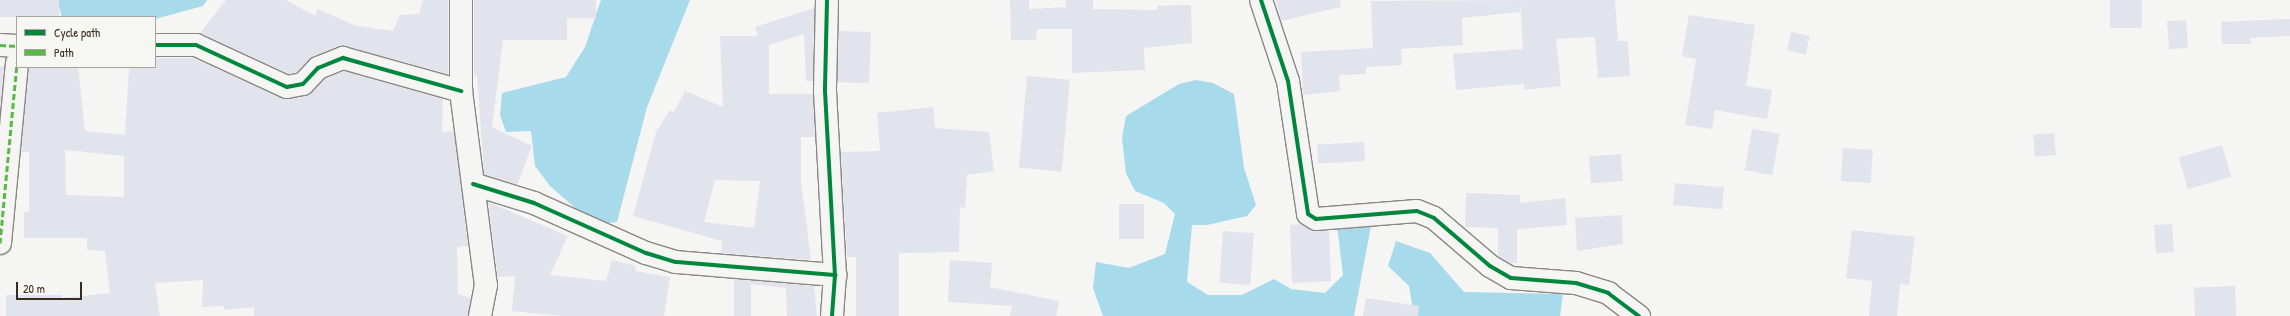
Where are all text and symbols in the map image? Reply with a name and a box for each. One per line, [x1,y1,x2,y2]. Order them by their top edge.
legend [16,16,156,68]
text: Cycle path [54,24,100,41]
text: Path [54,44,74,61]
scale bar [18,274,84,300]
text: 20 m [23,280,45,297]

